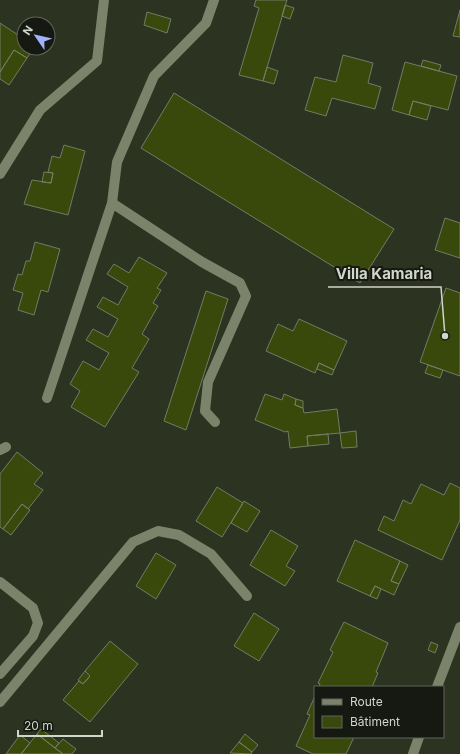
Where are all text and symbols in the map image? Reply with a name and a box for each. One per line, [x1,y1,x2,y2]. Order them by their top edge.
north arrow [16,16,56,56]
text: N [20,23,36,38]
callout: Villa Kamaria [328,260,441,287]
text: Villa Kamaria [336,264,432,283]
legend [314,686,444,738]
text: Route [350,694,383,709]
scale bar [18,712,102,738]
text: Bâtiment [350,714,400,729]
text: 20 m [24,718,53,733]

